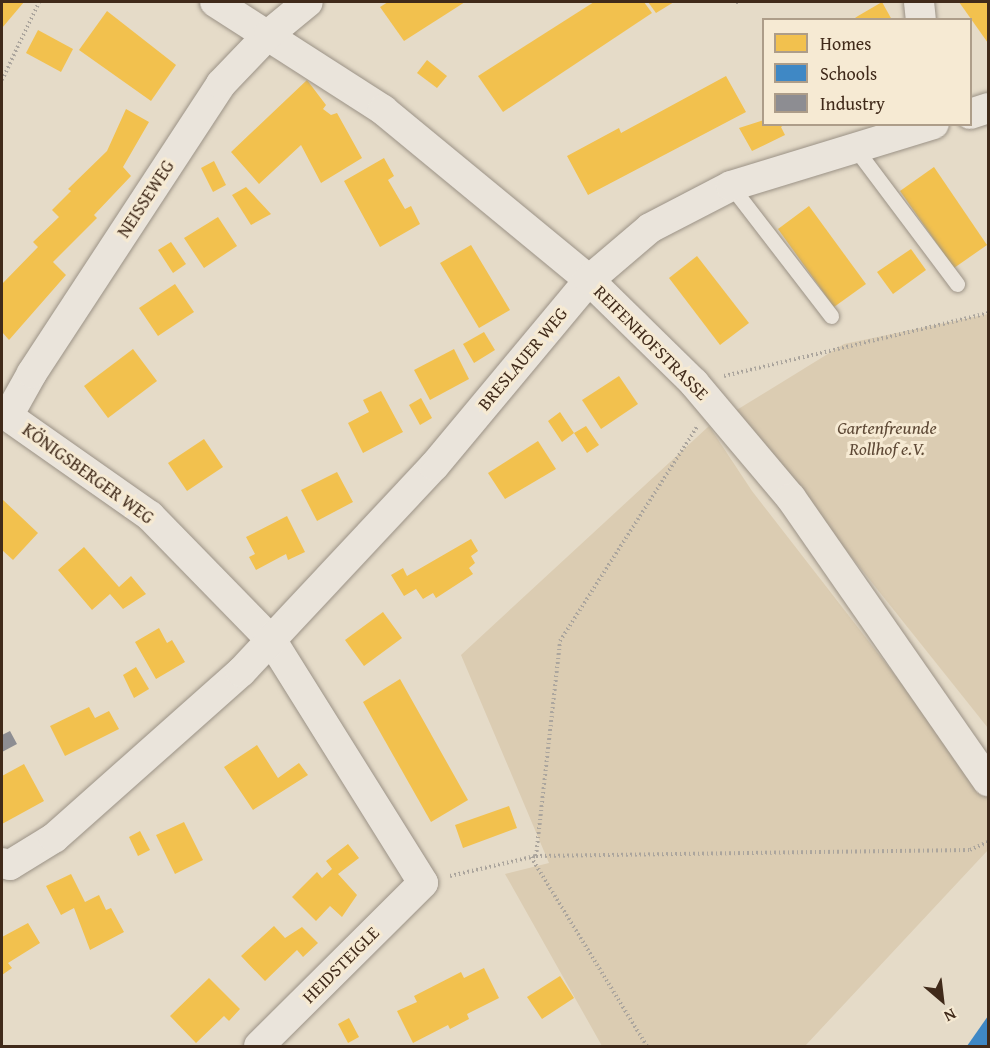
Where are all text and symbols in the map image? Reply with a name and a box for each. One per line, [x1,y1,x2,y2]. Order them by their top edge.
legend [762,18,972,126]
text: Homes [820,30,871,57]
text: Schools [820,60,877,87]
text: Industry [820,90,885,117]
street label: NEISSEWEG [113,156,179,242]
street label: REIFENHOFSTRASSE [589,281,713,405]
street label: BRESLAUER WEG [474,303,572,415]
park label: Gartenfreunde Rollhof e.V. [837,418,937,460]
street label: KÖNIGSBERGER WEG [18,419,158,529]
street label: HEIDSTEIGLE [298,922,384,1008]
north arrow [912,970,972,1030]
text: N [940,1003,961,1029]

